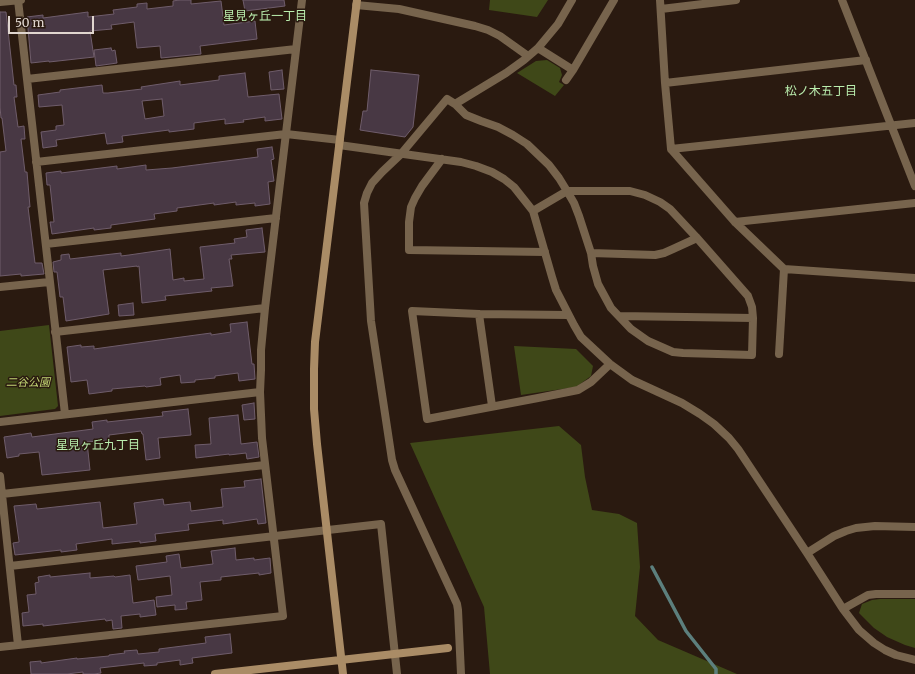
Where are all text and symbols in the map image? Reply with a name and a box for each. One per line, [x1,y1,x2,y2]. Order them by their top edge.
scale bar [10,8,96,34]
district label: 星見ヶ丘一丁目 [223,10,307,24]
text: 50 m [15,15,44,30]
district label: 松ノ木五丁目 [785,85,857,99]
park label: 二谷公園 [6,376,50,390]
district label: 星見ヶ丘九丁目 [56,439,140,453]

